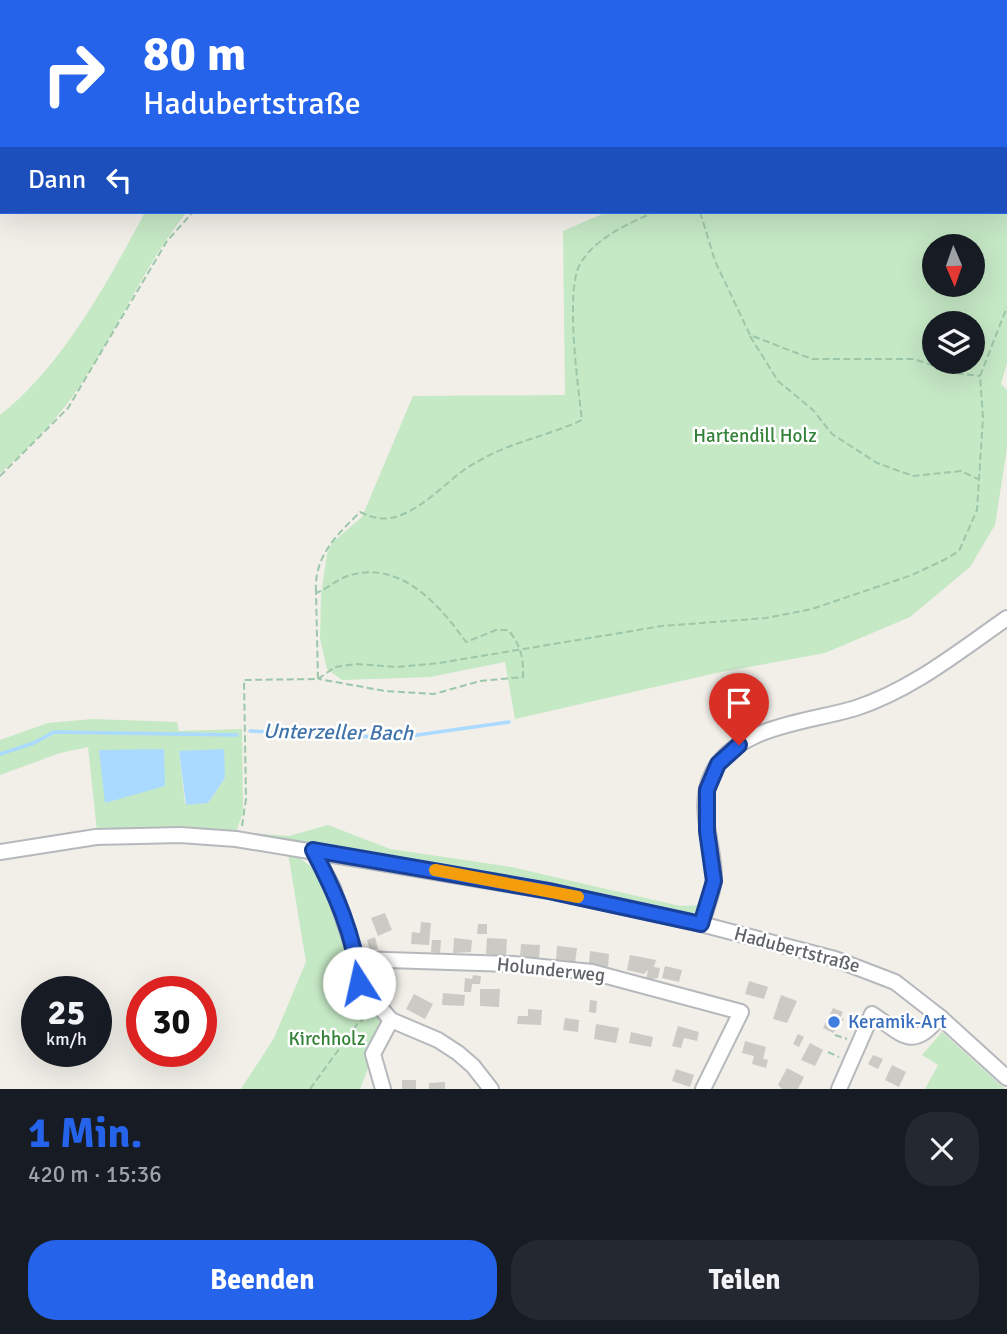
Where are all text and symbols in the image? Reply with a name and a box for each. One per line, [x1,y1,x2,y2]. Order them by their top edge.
text: 80 m [143,24,246,84]
icon: right [28,28,119,119]
text: Hadubertstraße [143,84,361,123]
icon: left [100,161,138,199]
text: Dann [28,164,86,196]
north arrow [922,234,985,298]
map controls [922,234,985,374]
button: layers [922,311,985,374]
park label: Hartendill Holz [693,424,817,448]
pin [709,673,769,745]
icon: arrive [720,684,758,722]
water label: Unterzeller Bach [263,718,414,746]
street label: Hadubertstraße [731,922,863,978]
position arrow [322,946,396,1020]
street label: Holunderweg [496,952,606,988]
speed limit sign: 30 [126,976,217,1067]
text: 25 [48,991,85,1034]
place label: Keramik-Art [848,1010,947,1034]
marker: Keramik-Art [826,1014,842,1030]
park label: Kirchholz [288,1027,366,1051]
text: km/h [46,1028,87,1050]
text: 1 Min. [28,1108,142,1159]
button: close [905,1112,979,1186]
text: 420 m · 15:36 [28,1160,162,1189]
button: Beenden [28,1240,497,1320]
button: Teilen [511,1240,979,1320]

